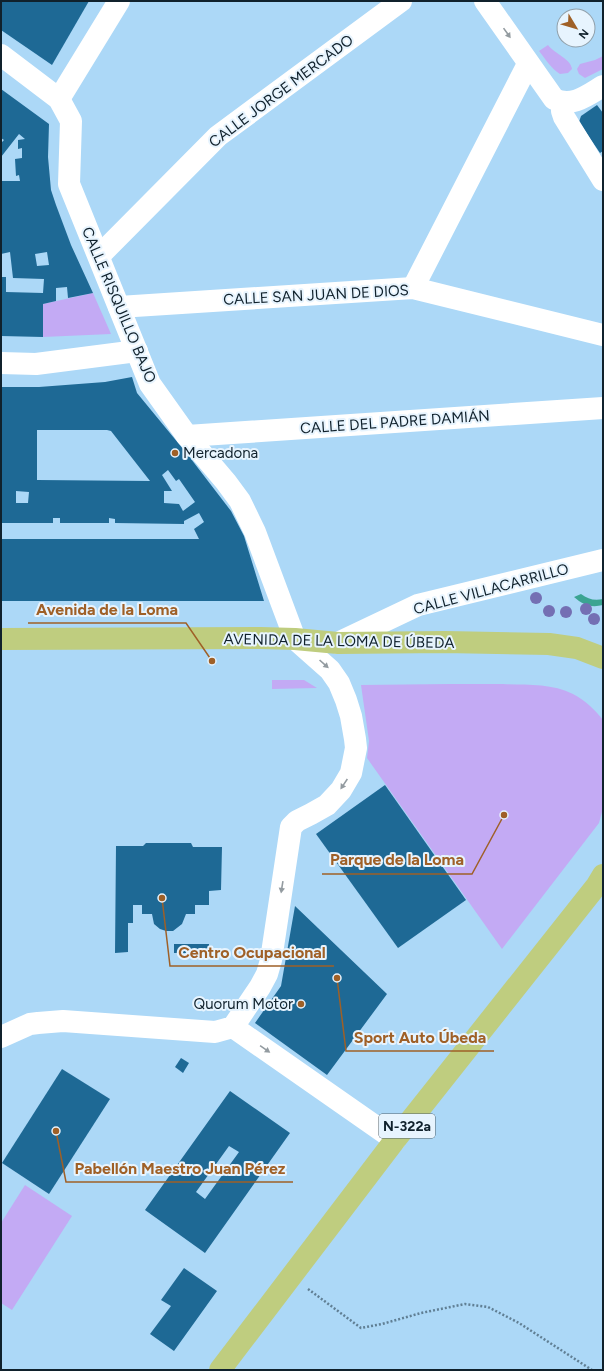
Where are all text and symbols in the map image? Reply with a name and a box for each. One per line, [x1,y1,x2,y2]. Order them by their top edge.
north arrow [556,8,596,48]
text: N [576,26,591,41]
one-way arrow [503,28,511,38]
street label: CALLE JORGE MERCADO [205,31,357,151]
street label: CALLE RISQUILLO BAJO [78,224,160,386]
street label: CALLE SAN JUAN DE DIOS [223,281,409,309]
street label: CALLE DEL PADRE DAMIÁN [300,406,490,438]
place label: Mercadona [183,444,258,462]
marker: Mercadona [170,448,180,458]
street label: CALLE VILLACARRILLO [411,560,571,618]
callout: Avenida de la Loma [28,595,186,623]
text: Avenida de la Loma [36,600,178,619]
street label: AVENIDA DE LA LOMA DE ÚBEDA [223,630,455,652]
one-way arrow [319,660,329,669]
one-way arrow [340,779,348,789]
callout: Parque de la Loma [322,846,472,874]
text: Parque de la Loma [330,850,464,869]
one-way arrow [279,881,285,893]
callout: Centro Ocupacional [170,938,334,966]
text: Centro Ocupacional [178,943,326,962]
place label: Quorum Motor [194,995,293,1013]
marker: Quorum Motor [296,999,306,1009]
callout: Sport Auto Úbeda [346,1023,494,1051]
text: Sport Auto Úbeda [354,1028,486,1047]
one-way arrow [259,1045,270,1053]
road number: N-322a [379,1114,435,1138]
callout: Pabellón Maestro Juan Pérez [66,1154,293,1182]
text: Pabellón Maestro Juan Pérez [75,1159,286,1178]

